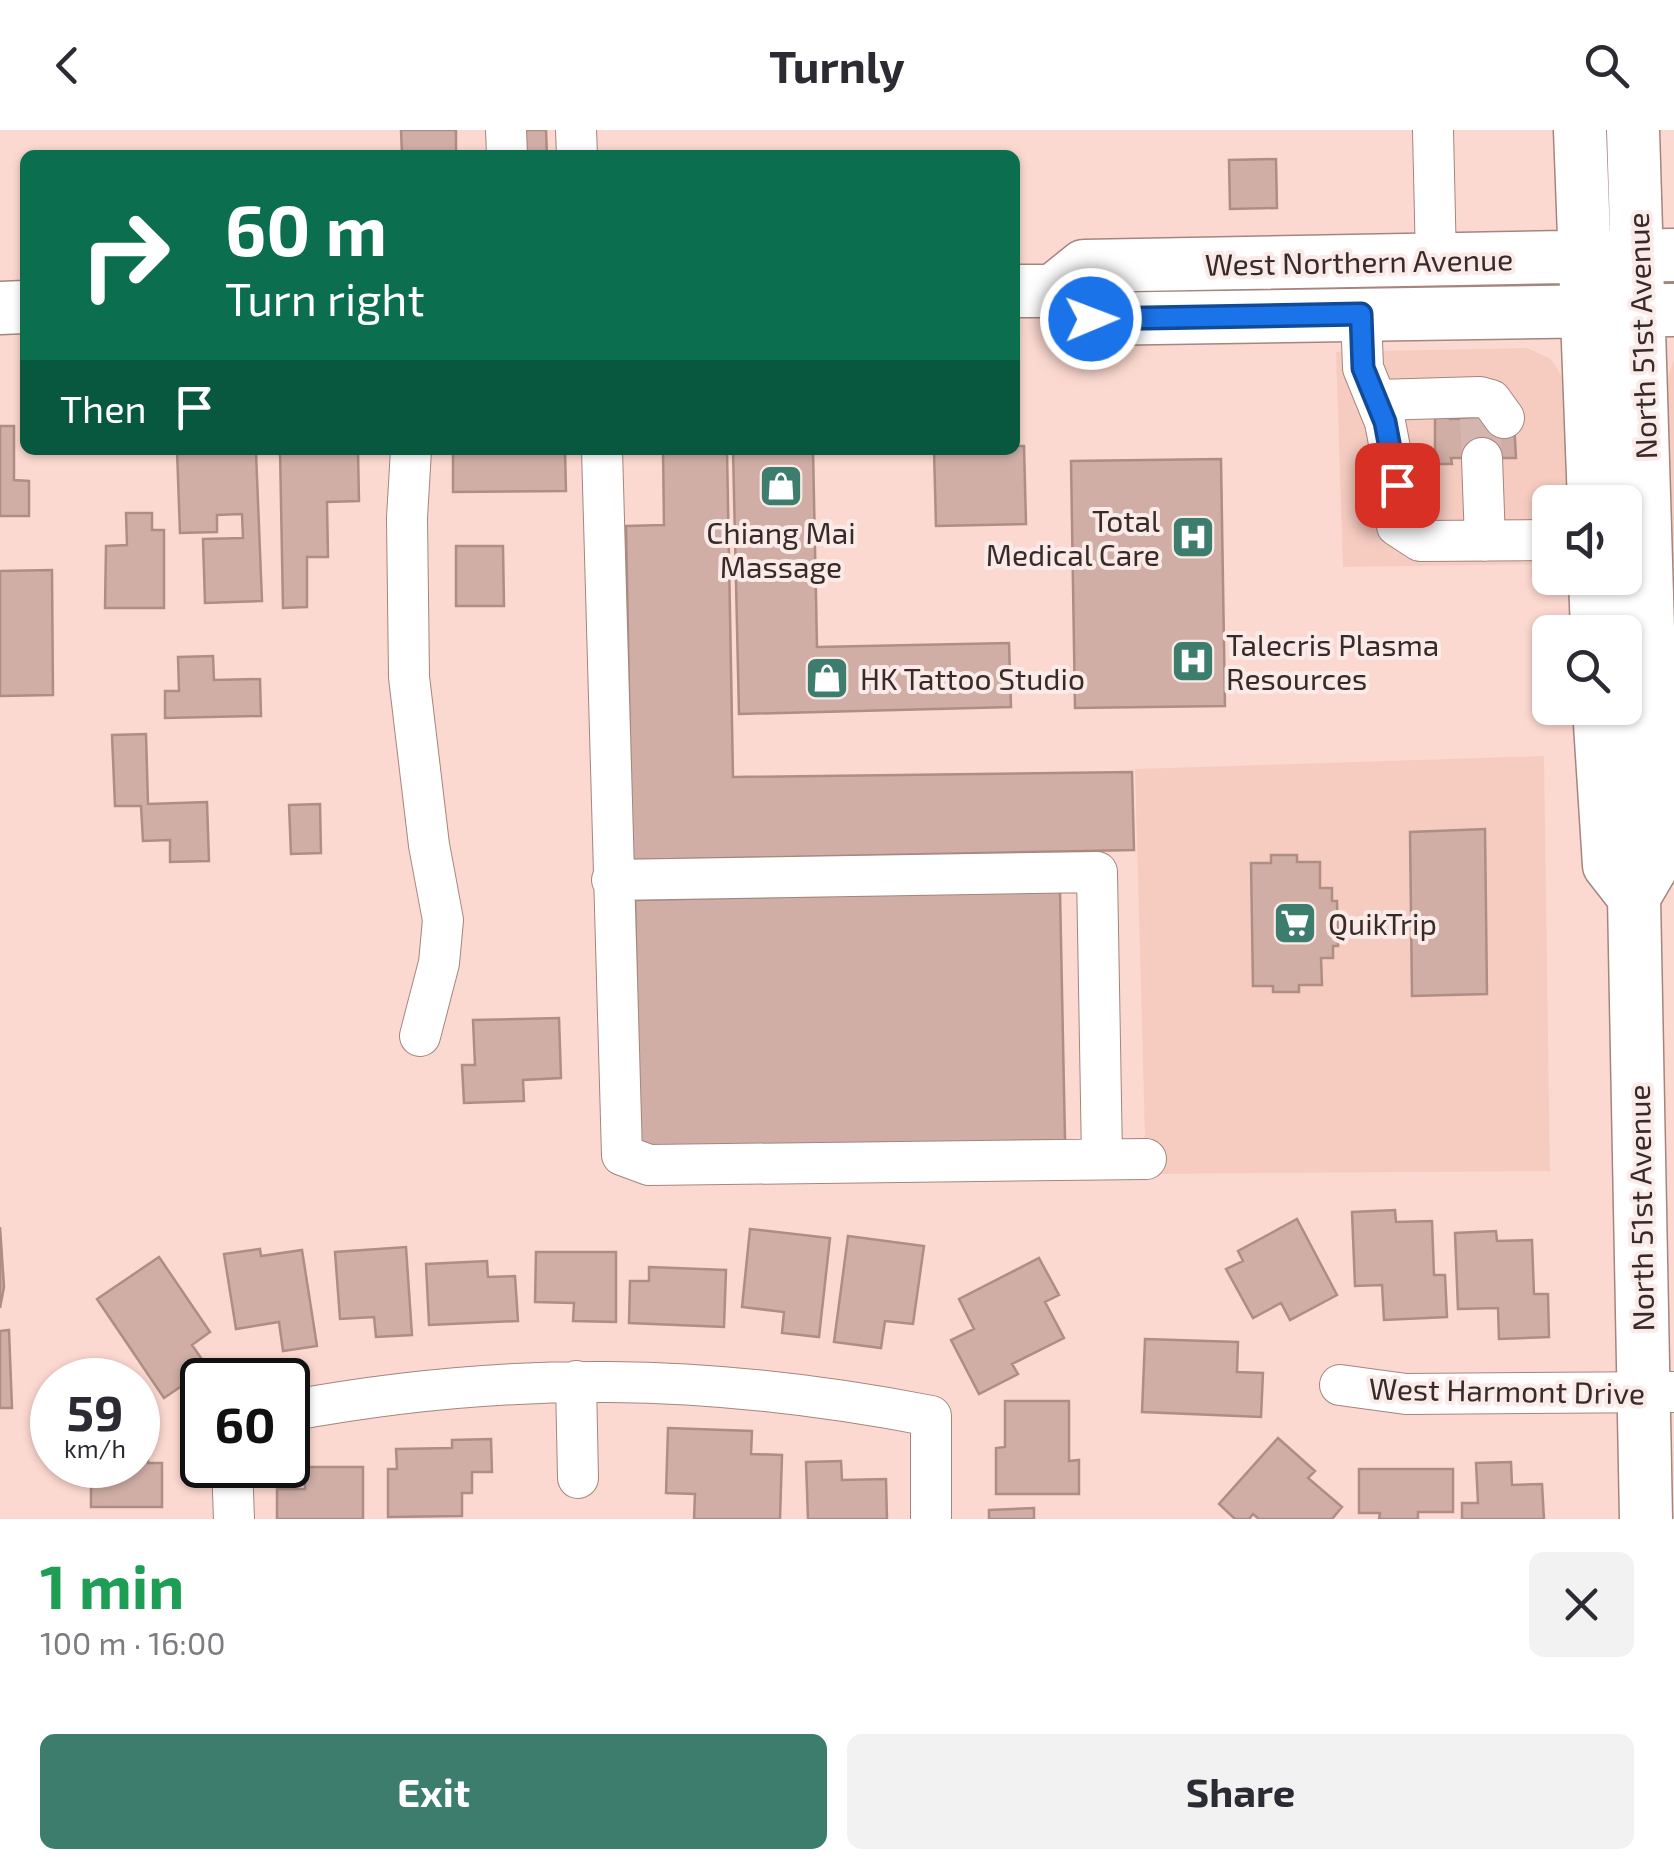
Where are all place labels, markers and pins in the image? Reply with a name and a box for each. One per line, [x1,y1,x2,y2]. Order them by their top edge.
pin [1355,443,1440,528]
shop icon: Chiang Mai Massage [758,463,804,509]
place label: Total Medical Care [986,502,1160,572]
place label: Chiang Mai Massage [706,514,856,584]
hospital icon: Total Medical Care [1170,514,1216,560]
place label: Talecris Plasma Resources [1226,626,1439,696]
hospital icon: Talecris Plasma Resources [1170,638,1216,684]
shop icon: HK Tattoo Studio [804,655,850,701]
place label: HK Tattoo Studio [860,660,1085,696]
supermarket icon: QuikTrip [1272,900,1318,946]
place label: QuikTrip [1328,905,1437,941]

